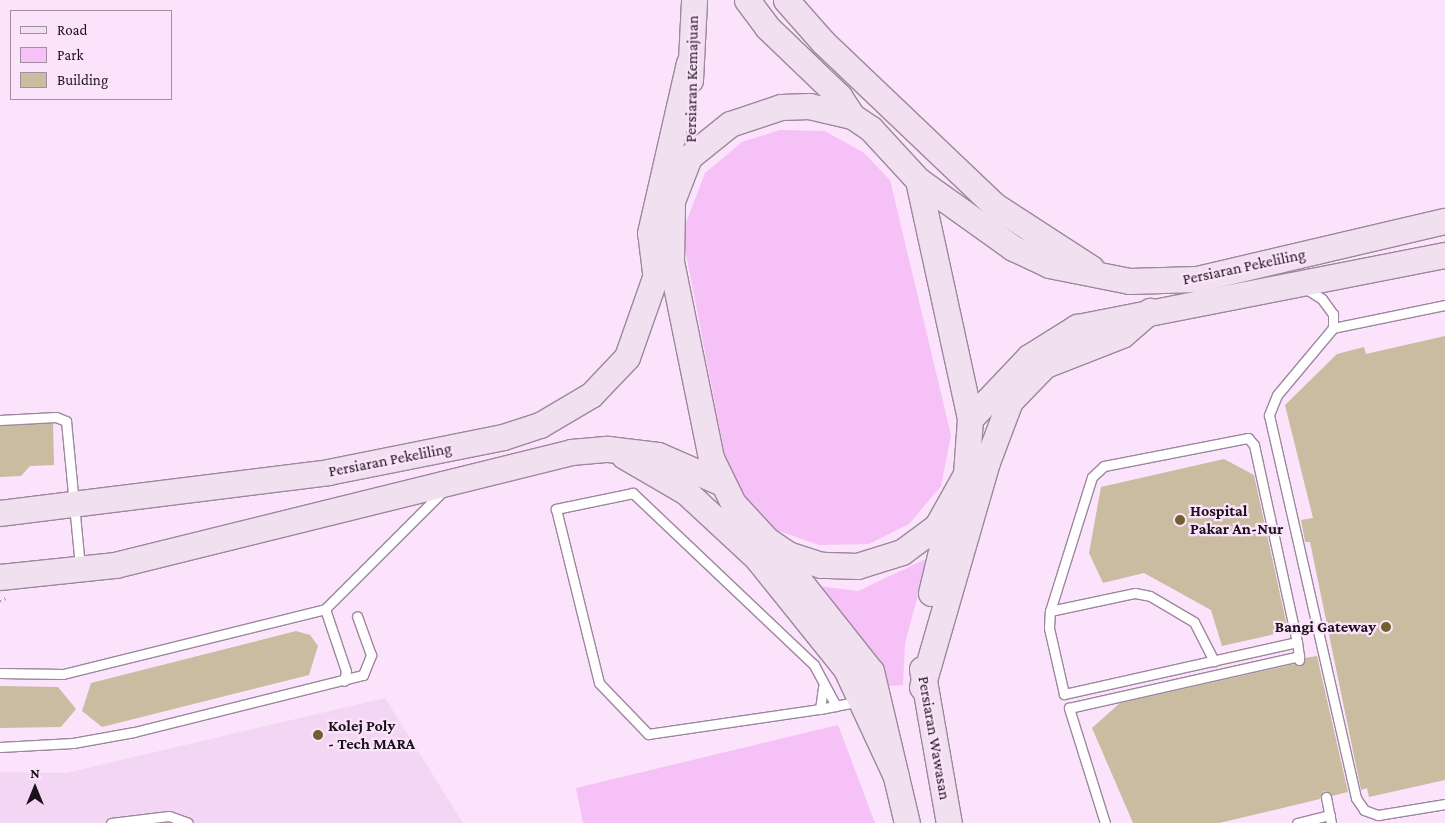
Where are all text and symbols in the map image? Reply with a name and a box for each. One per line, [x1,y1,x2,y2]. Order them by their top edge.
legend [10,10,172,100]
street label: Persiaran Kemajuan [681,15,703,143]
text: Road [57,22,87,38]
text: Park [57,47,84,63]
text: Building [57,72,108,88]
street label: Persiaran Pekeliling [1181,245,1307,289]
street label: Persiaran Pekeliling [327,439,453,481]
place label: Hospital Pakar An-Nur [1190,501,1283,539]
marker: Hospital Pakar An-Nur [1174,514,1186,526]
place label: Bangi Gateway [1275,617,1376,637]
marker: Bangi Gateway [1380,621,1392,633]
street label: Persiaran Wawasan [914,675,954,801]
place label: Kolej Poly - Tech MARA [328,716,415,754]
marker: Kolej Poly - Tech MARA [312,729,324,741]
north arrow [10,763,60,813]
text: N [30,765,40,781]

